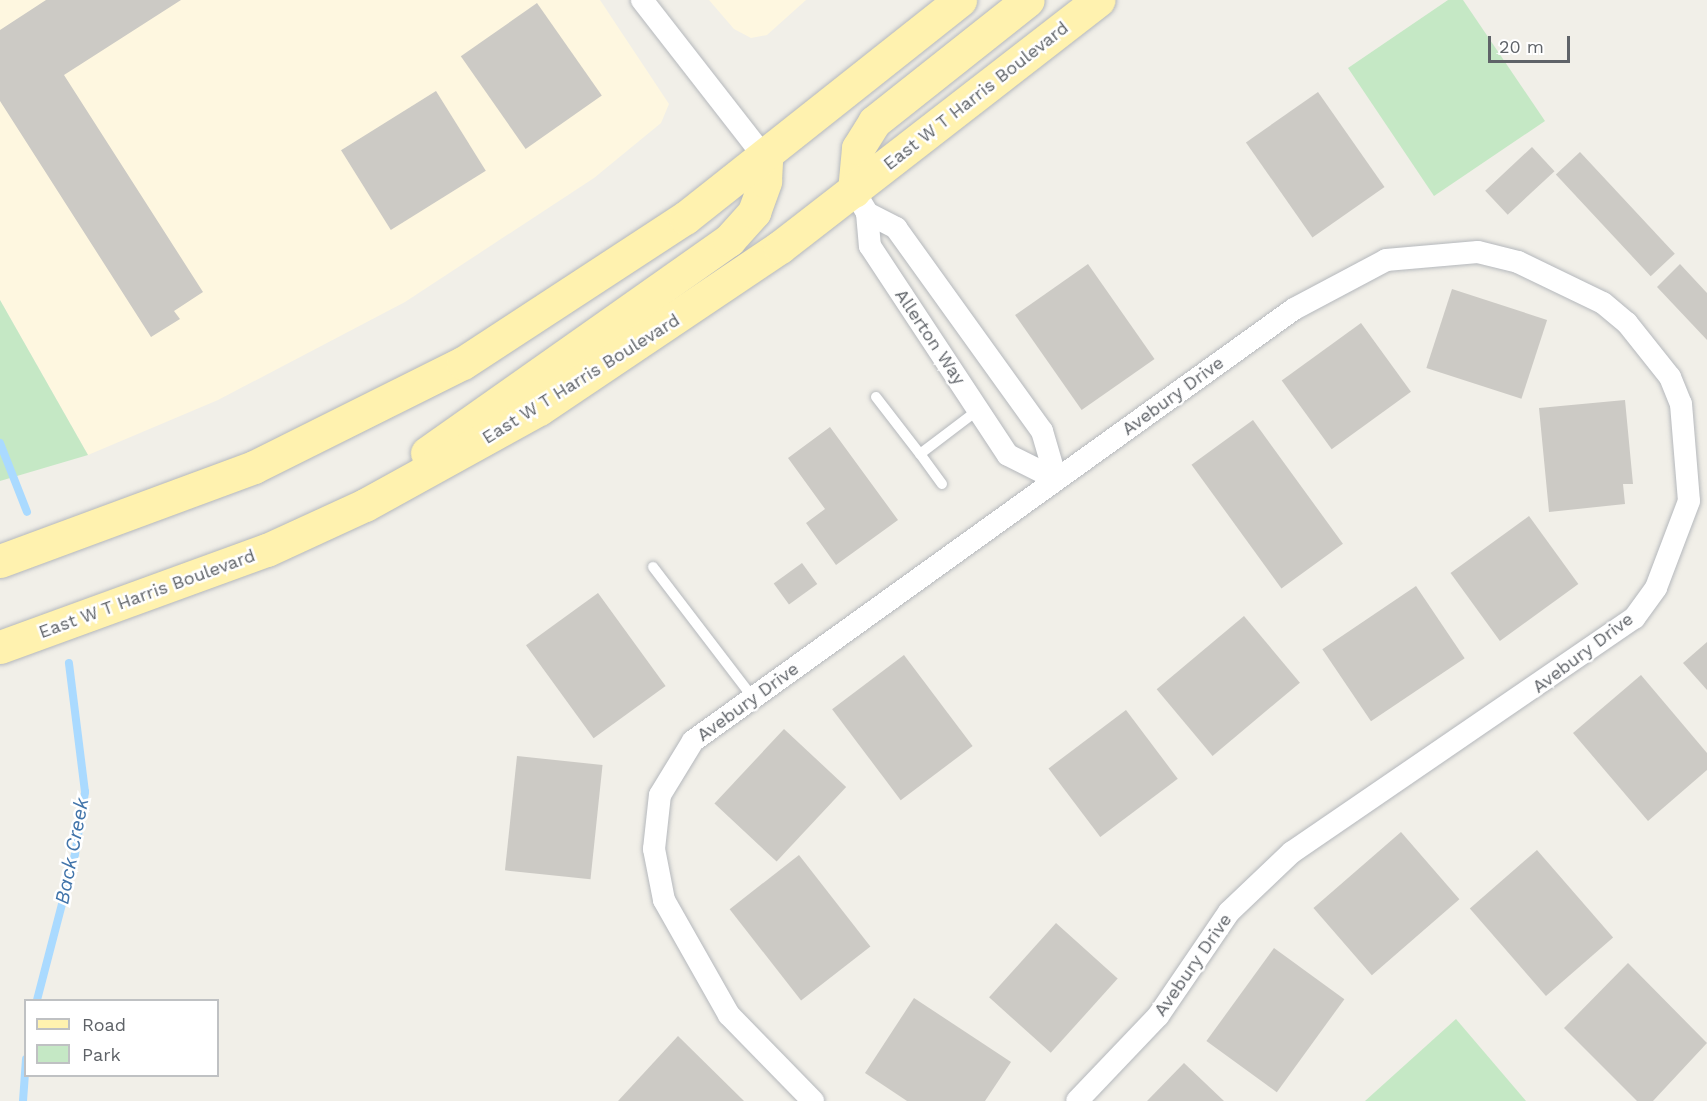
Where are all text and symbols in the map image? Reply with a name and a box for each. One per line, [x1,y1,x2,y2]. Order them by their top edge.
street label: East W T Harris Boulevard [878,16,1074,176]
scale bar [1491,24,1574,62]
text: 20 m [1499,36,1544,57]
street label: Allerton Way [890,285,970,389]
street label: East W T Harris Boulevard [477,309,685,449]
street label: Avebury Drive [1118,352,1228,440]
street label: East W T Harris Boulevard [35,544,259,644]
street label: Avebury Drive [1528,608,1638,698]
street label: Avebury Drive [693,658,803,746]
water label: Back Creek [50,796,94,906]
street label: Avebury Drive [1149,909,1237,1021]
legend [24,999,219,1077]
text: Road [82,1014,126,1035]
text: Park [82,1044,121,1065]

